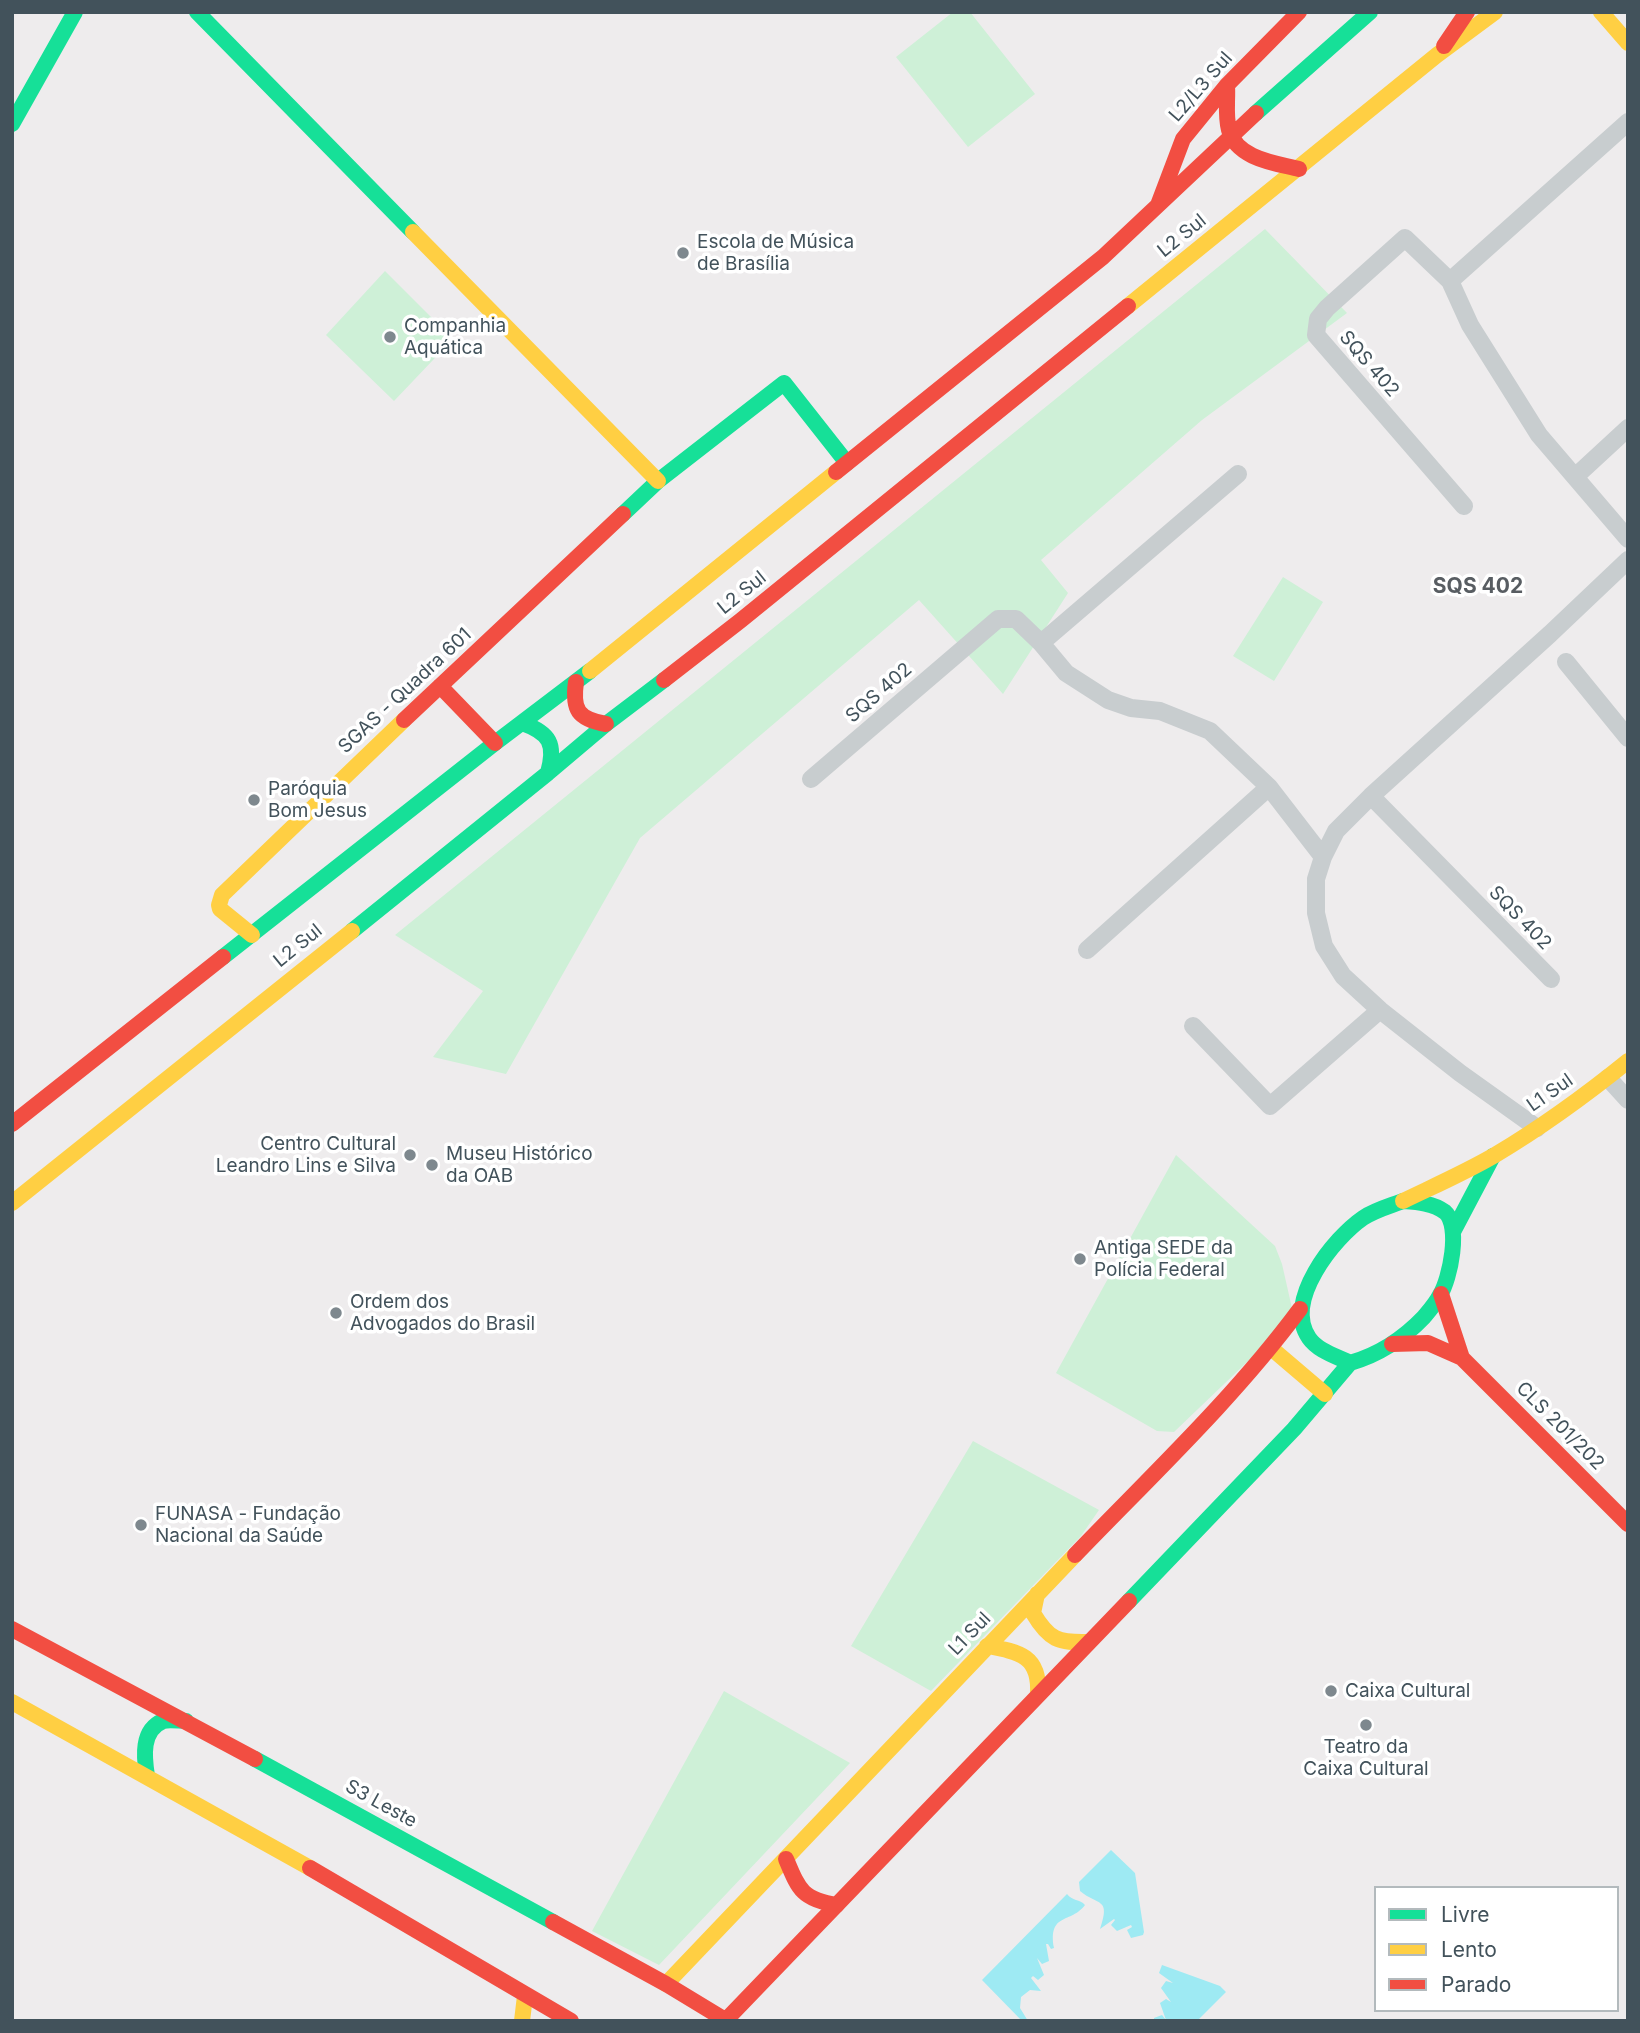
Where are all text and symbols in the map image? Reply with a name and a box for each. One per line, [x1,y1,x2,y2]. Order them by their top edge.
street label: L2/L3 Sul [1165,47,1237,127]
street label: L2 Sul [1153,210,1211,262]
place label: Escola de Música de Brasília [697,231,854,275]
marker: Escola de Música de Brasília [675,245,691,261]
place label: Companhia Aquática [404,315,506,359]
street label: SQS 402 [1334,326,1404,402]
marker: Companhia Aquática [382,329,398,345]
street label: L2 Sul [713,567,771,619]
district label: SQS 402 [1433,574,1523,600]
street label: SGAS - Quadra 601 [334,624,476,758]
street label: SQS 402 [841,658,917,728]
place label: Paróquia Bom Jesus [268,778,367,822]
marker: Paróquia Bom Jesus [246,792,262,808]
street label: SQS 402 [1484,881,1556,955]
street label: L2 Sul [269,920,327,972]
street label: L1 Sul [1523,1069,1577,1117]
place label: Centro Cultural Leandro Lins e Silva [216,1133,396,1177]
place label: Museu Histórico da OAB [446,1143,593,1187]
marker: Centro Cultural Leandro Lins e Silva [402,1147,418,1163]
marker: Museu Histórico da OAB [424,1157,440,1173]
place label: Antiga SEDE da Polícia Federal [1094,1237,1233,1281]
marker: Antiga SEDE da Polícia Federal [1072,1251,1088,1267]
place label: Ordem dos Advogados do Brasil [350,1291,535,1335]
marker: Ordem dos Advogados do Brasil [328,1305,344,1321]
street label: CLS 201/202 [1511,1377,1609,1475]
place label: FUNASA - Fundação Nacional da Saúde [155,1503,341,1547]
marker: FUNASA - Fundação Nacional da Saúde [133,1517,149,1533]
street label: L1 Sul [944,1608,996,1660]
place label: Caixa Cultural [1345,1680,1470,1702]
marker: Caixa Cultural [1323,1683,1339,1699]
marker: Teatro da Caixa Cultural [1358,1717,1374,1733]
place label: Teatro da Caixa Cultural [1303,1736,1429,1780]
street label: S3 Leste [341,1775,421,1833]
legend [1374,1886,1619,2012]
text: Livre [1441,1902,1490,1927]
text: Lento [1441,1937,1497,1962]
text: Parado [1441,1972,1511,1997]

